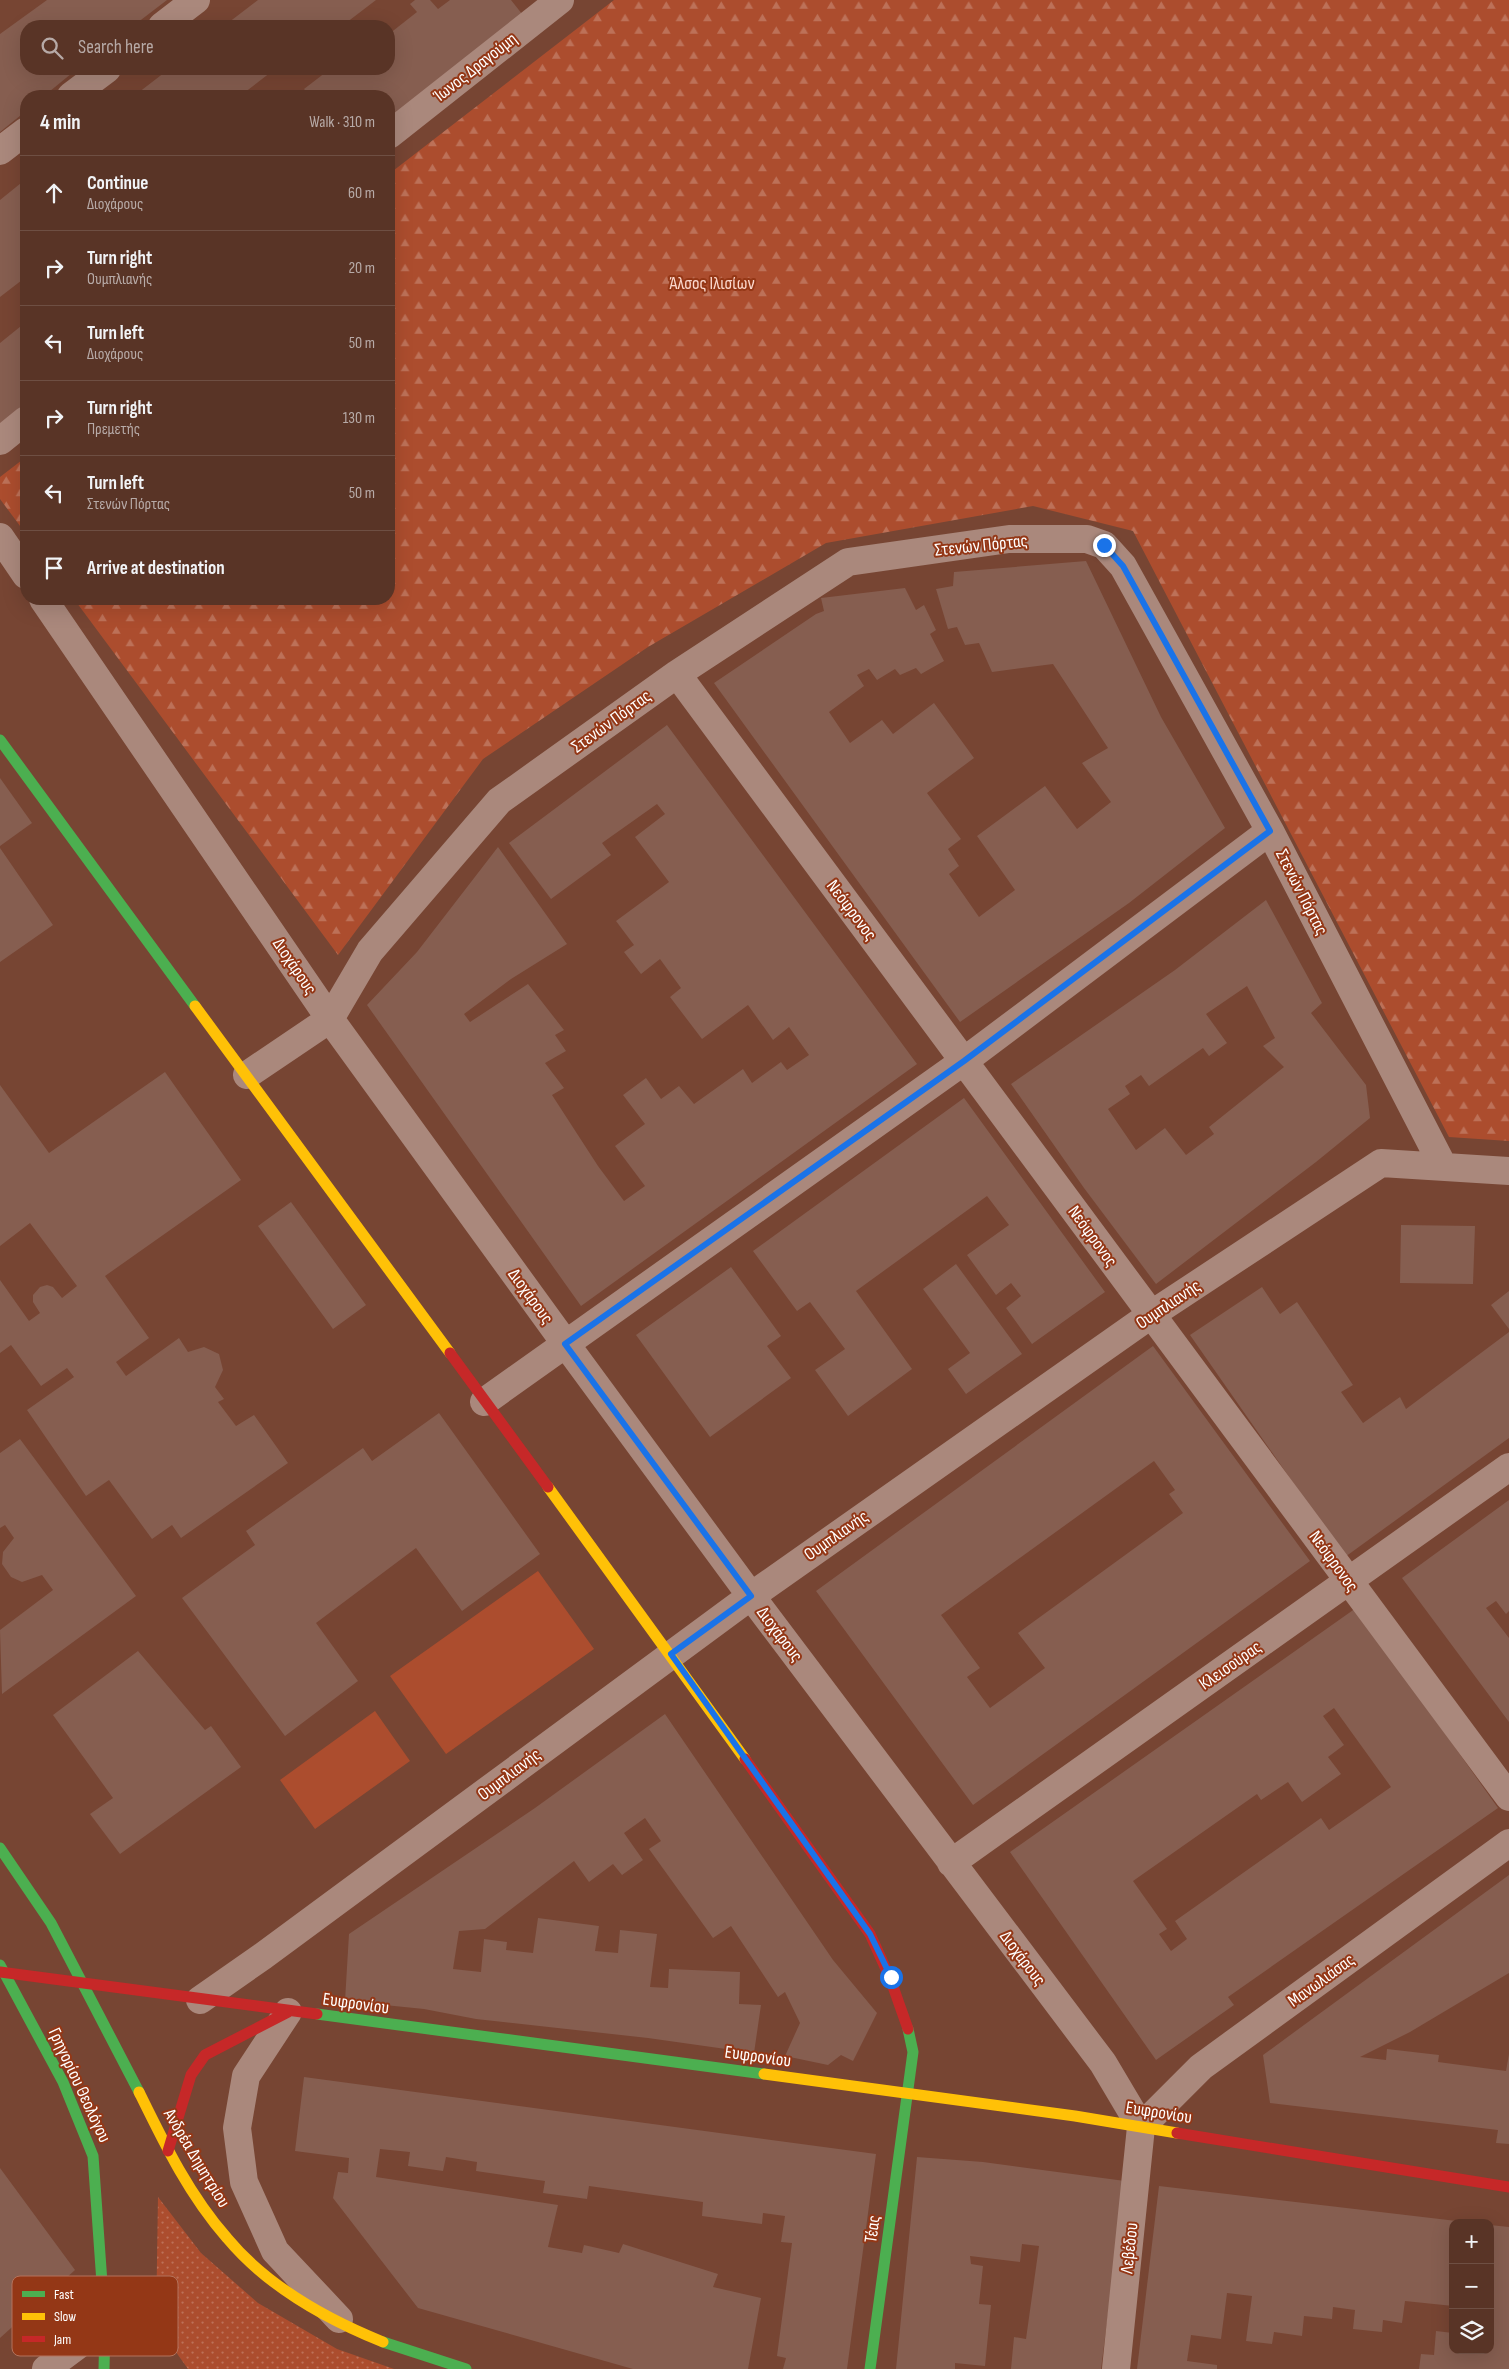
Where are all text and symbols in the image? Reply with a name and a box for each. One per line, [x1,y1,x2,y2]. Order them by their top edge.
search box [20,20,395,75]
street label: Ίωνος Δραγούμη [429,28,521,107]
icon: search [38,34,66,62]
text: Search here [78,36,154,59]
text: 4 min [40,110,81,135]
text: Walk · 310 m [309,113,375,132]
text: Continue [87,172,148,195]
icon: ahead [40,179,68,207]
text: 60 m [348,184,375,203]
text: Διοχάρους [87,195,143,214]
text: Turn right [87,247,152,270]
icon: right [40,254,68,282]
text: 20 m [348,259,375,278]
text: Ουμπλιανής [87,270,152,289]
park label: Άλσος Ιλισίων [669,273,755,294]
text: Turn left [87,322,144,345]
icon: left [40,329,68,357]
text: 50 m [349,334,375,353]
text: Διοχάρους [87,345,143,364]
text: Turn right [87,397,152,420]
icon: right [40,404,68,432]
text: 130 m [343,409,375,428]
text: Πρεμετής [87,420,140,439]
text: Turn left [87,472,144,495]
icon: left [40,479,68,507]
text: 50 m [349,484,375,503]
text: Στενών Πόρτας [87,495,170,514]
street label: Στενών Πόρτας [933,530,1029,561]
route end [1093,534,1116,557]
icon: arrive [40,554,68,582]
text: Arrive at destination [87,557,225,580]
street label: Στενών Πόρτας [567,685,655,757]
street label: Στενών Πόρτας [1271,846,1332,939]
street label: Νεόφρονος [822,876,881,945]
street label: Διοχάρους [268,934,321,998]
street label: Νεόφρονος [1063,1202,1122,1271]
street label: Διοχάρους [503,1265,558,1328]
street label: Ουμπλιανής [1132,1275,1205,1334]
street label: Ουμπλιανής [800,1506,872,1565]
street label: Νεόφρονος [1304,1527,1363,1596]
street label: Διοχάρους [752,1603,807,1666]
street label: Κλεισούρας [1195,1636,1265,1694]
street label: Ουμπλιανής [474,1744,545,1805]
street label: Διοχάρους [995,1927,1050,1990]
street label: Μανωλιάσας [1284,1949,1359,2012]
route start [880,1966,903,1989]
street label: Ευφρονίου [321,1988,391,2019]
street label: Γρηγορίου Θεολόγου [44,2025,115,2146]
street label: Ευφρονίου [723,2041,793,2072]
street label: Ευφρονίου [1124,2097,1194,2128]
street label: Ανδρέα Δημητρίου [158,2104,234,2211]
street label: Τέας [860,2214,885,2244]
map controls [1449,2219,1494,2354]
button: + [1449,2219,1494,2264]
street label: Λεβέδου [1116,2222,1143,2276]
button: − [1449,2264,1494,2309]
legend [12,2276,178,2356]
text: Fast [54,2286,74,2303]
text: Slow [54,2308,76,2325]
button: layers [1449,2309,1494,2354]
text: Jam [53,2331,71,2348]

